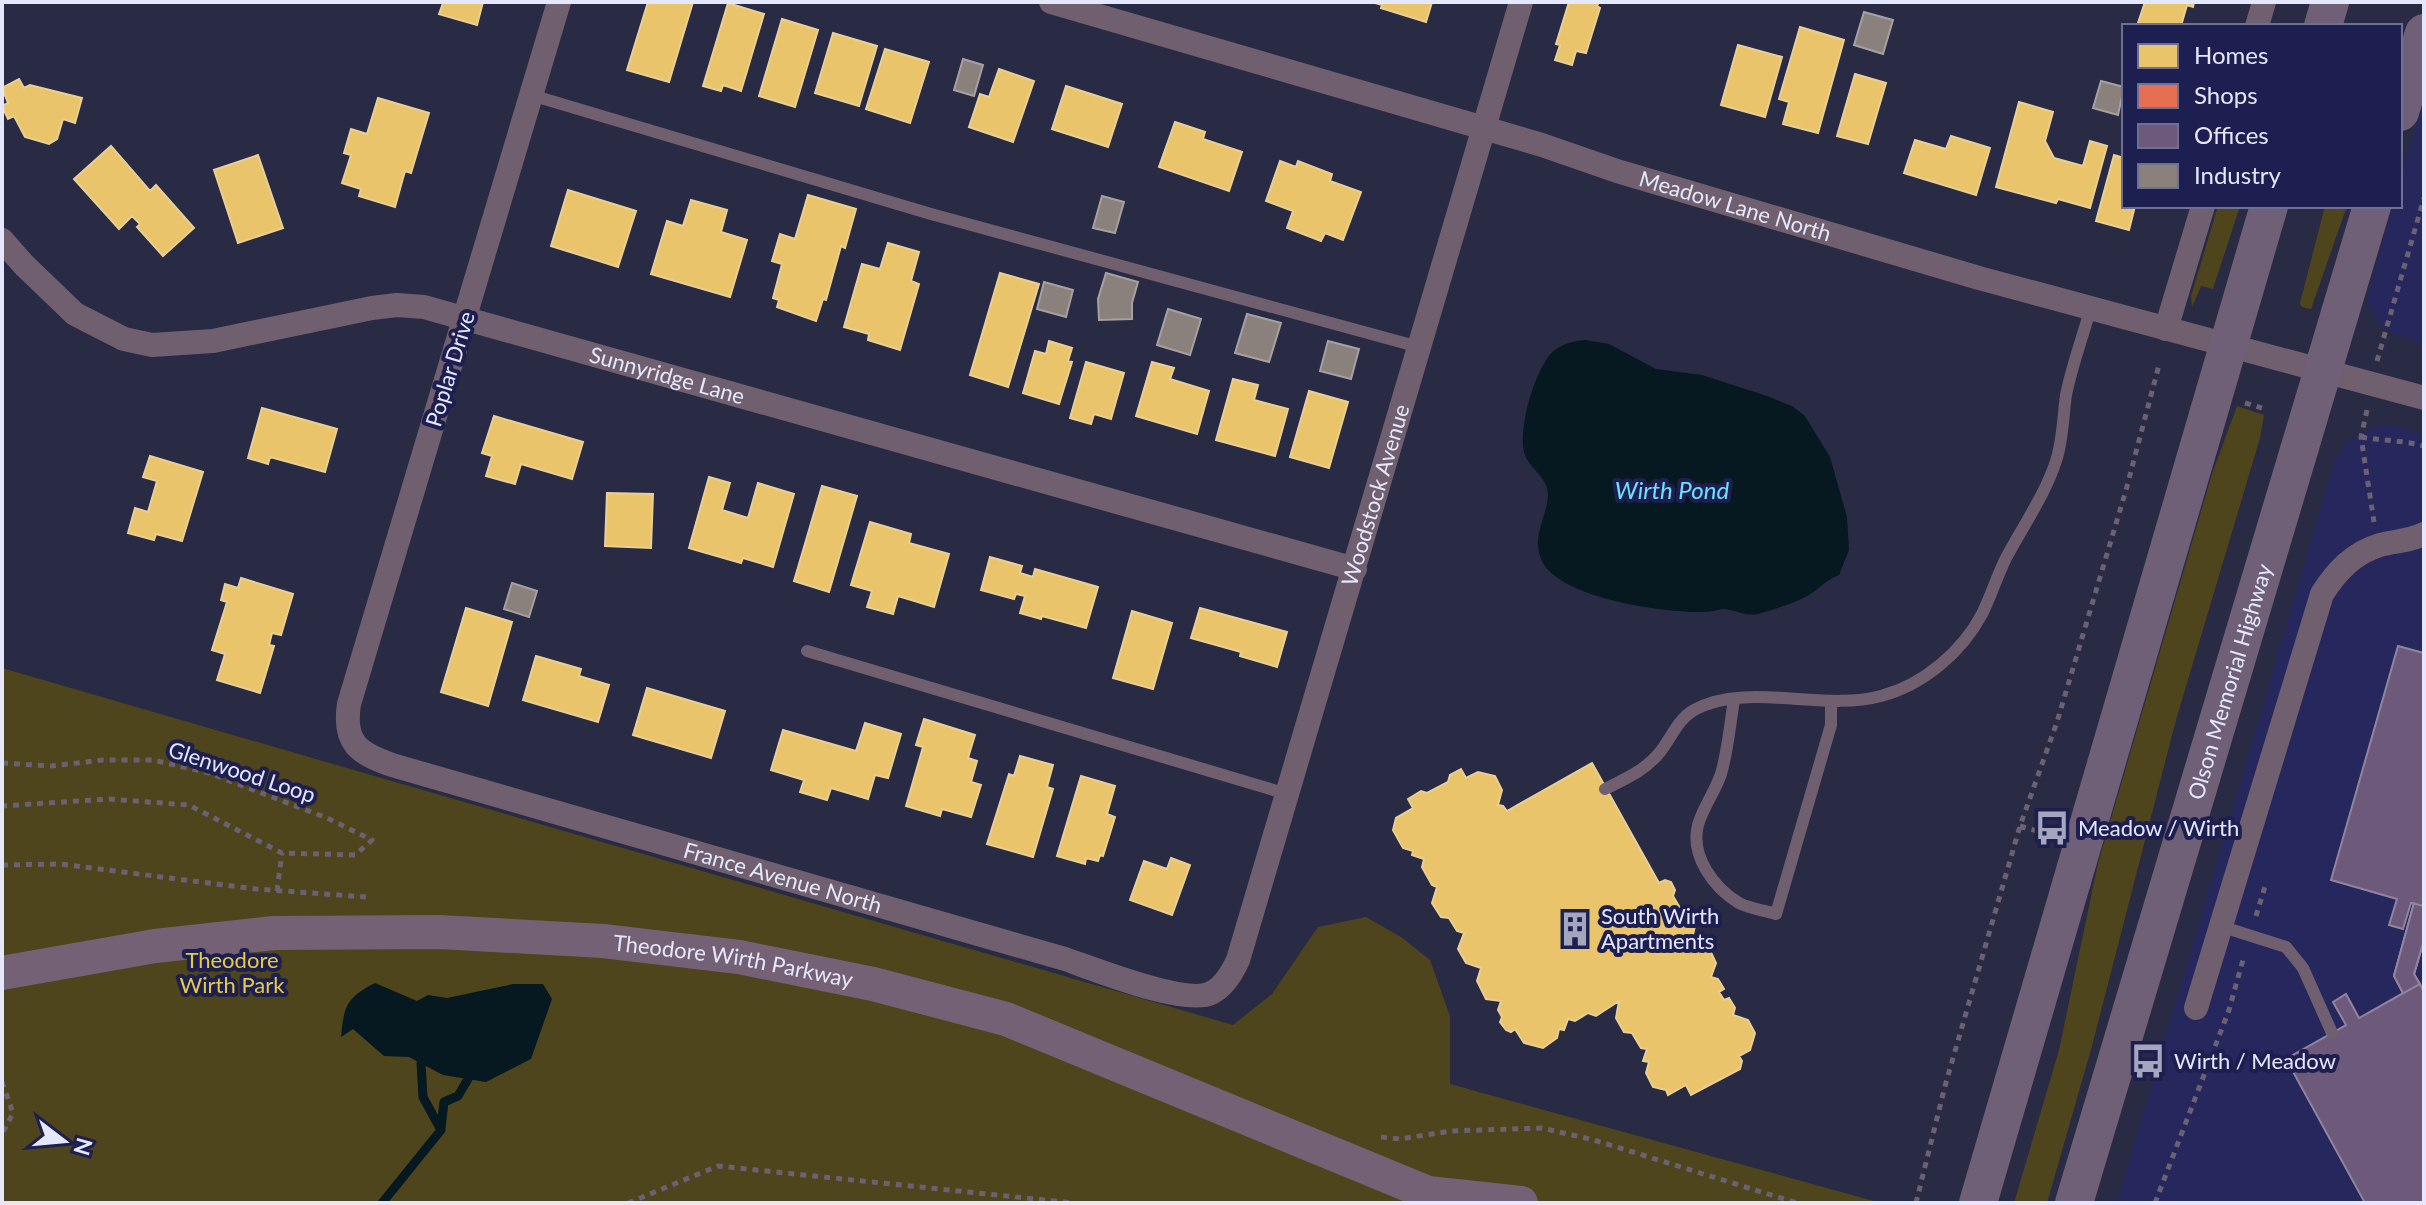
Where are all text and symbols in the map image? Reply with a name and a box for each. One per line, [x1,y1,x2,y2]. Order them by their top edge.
legend [2122,24,2402,208]
text: Homes [2194,40,2268,69]
text: Shops [2194,80,2258,109]
text: Offices [2194,120,2269,149]
text: Industry [2194,160,2281,189]
street label: Meadow Lane North [1636,164,1834,247]
street label: Poplar Drive [419,308,480,430]
street label: Sunnyridge Lane [587,340,748,410]
street label: Woodstock Avenue [1335,401,1414,589]
water label: Wirth Pond [1615,475,1729,504]
street label: Olson Memorial Highway [2181,560,2277,803]
street label: Glenwood Loop [165,735,319,808]
bus stop icon: Meadow / Wirth [2033,809,2071,847]
place label: Meadow / Wirth [2078,814,2239,841]
street label: France Avenue North [681,836,885,919]
place label: South Wirth Apartments [1601,902,1719,954]
building icon: South Wirth Apartments [1556,910,1594,948]
street label: Theodore Wirth Parkway [612,928,856,993]
park label: Theodore Wirth Park [180,946,285,998]
bus stop icon: Wirth / Meadow [2129,1042,2167,1080]
place label: Wirth / Meadow [2174,1047,2336,1074]
north arrow [24,1101,104,1181]
text: N [68,1135,99,1159]

